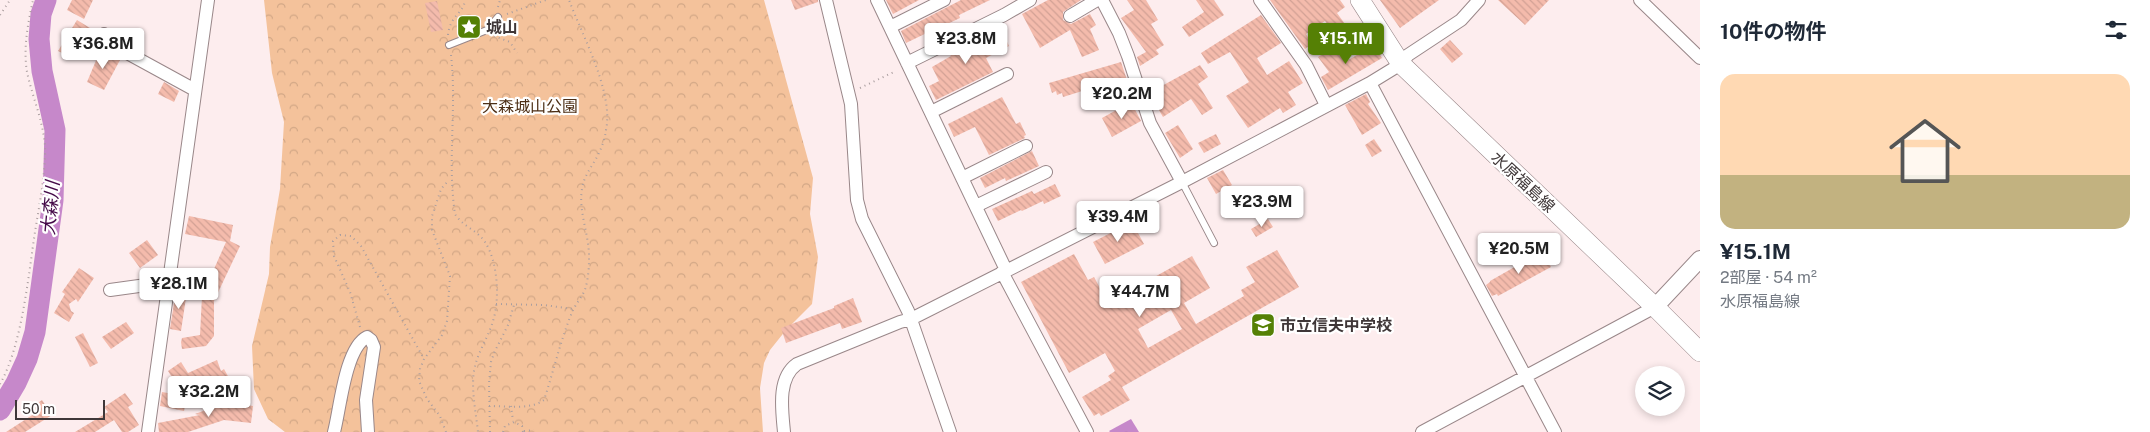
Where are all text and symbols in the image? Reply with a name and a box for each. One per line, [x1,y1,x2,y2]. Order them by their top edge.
place icon: 城山 [456,14,482,40]
icon: filters [2102,16,2130,44]
place label: 城山 [486,18,518,37]
text: 10件の物件 [1720,19,1827,44]
pin: ¥23.8M [925,22,1007,65]
pin: ¥15.1M [1305,22,1387,65]
pin: ¥36.8M [62,28,144,70]
text: ¥23.8M [935,29,997,48]
text: ¥15.1M [1319,29,1373,48]
text: ¥36.8M [72,34,134,53]
pin: ¥20.2M [1081,78,1163,120]
text: ¥20.2M [1092,84,1152,103]
park label: 大森城山公園 [482,97,578,116]
icon: home [1880,106,1970,196]
street label: 水原福島線 [1487,148,1559,216]
water label: 大森川 [37,178,63,236]
pin: ¥23.9M [1221,186,1303,228]
text: ¥23.9M [1232,192,1292,211]
pin: ¥39.4M [1077,200,1159,243]
text: ¥39.4M [1087,207,1149,226]
pin: ¥20.5M [1478,232,1560,275]
text: ¥20.5M [1489,239,1549,258]
text: ¥15.1M [1720,239,1791,264]
pin: ¥28.1M [138,268,220,310]
text: 2部屋 · 54 m² [1720,268,1817,287]
text: ¥28.1M [150,274,208,293]
pin: ¥44.7M [1099,276,1181,318]
text: ¥44.7M [1110,282,1170,301]
text: 水原福島線 [1720,292,1800,311]
school or university icon: 市立信夫中学校 [1250,312,1276,338]
place label: 市立信夫中学校 [1280,316,1392,335]
map controls [1635,366,1685,416]
button: layers [1635,366,1685,416]
pin: ¥32.2M [168,376,250,418]
text: ¥32.2M [179,382,239,401]
scale bar [15,397,105,420]
text: 50 m [22,401,55,417]

